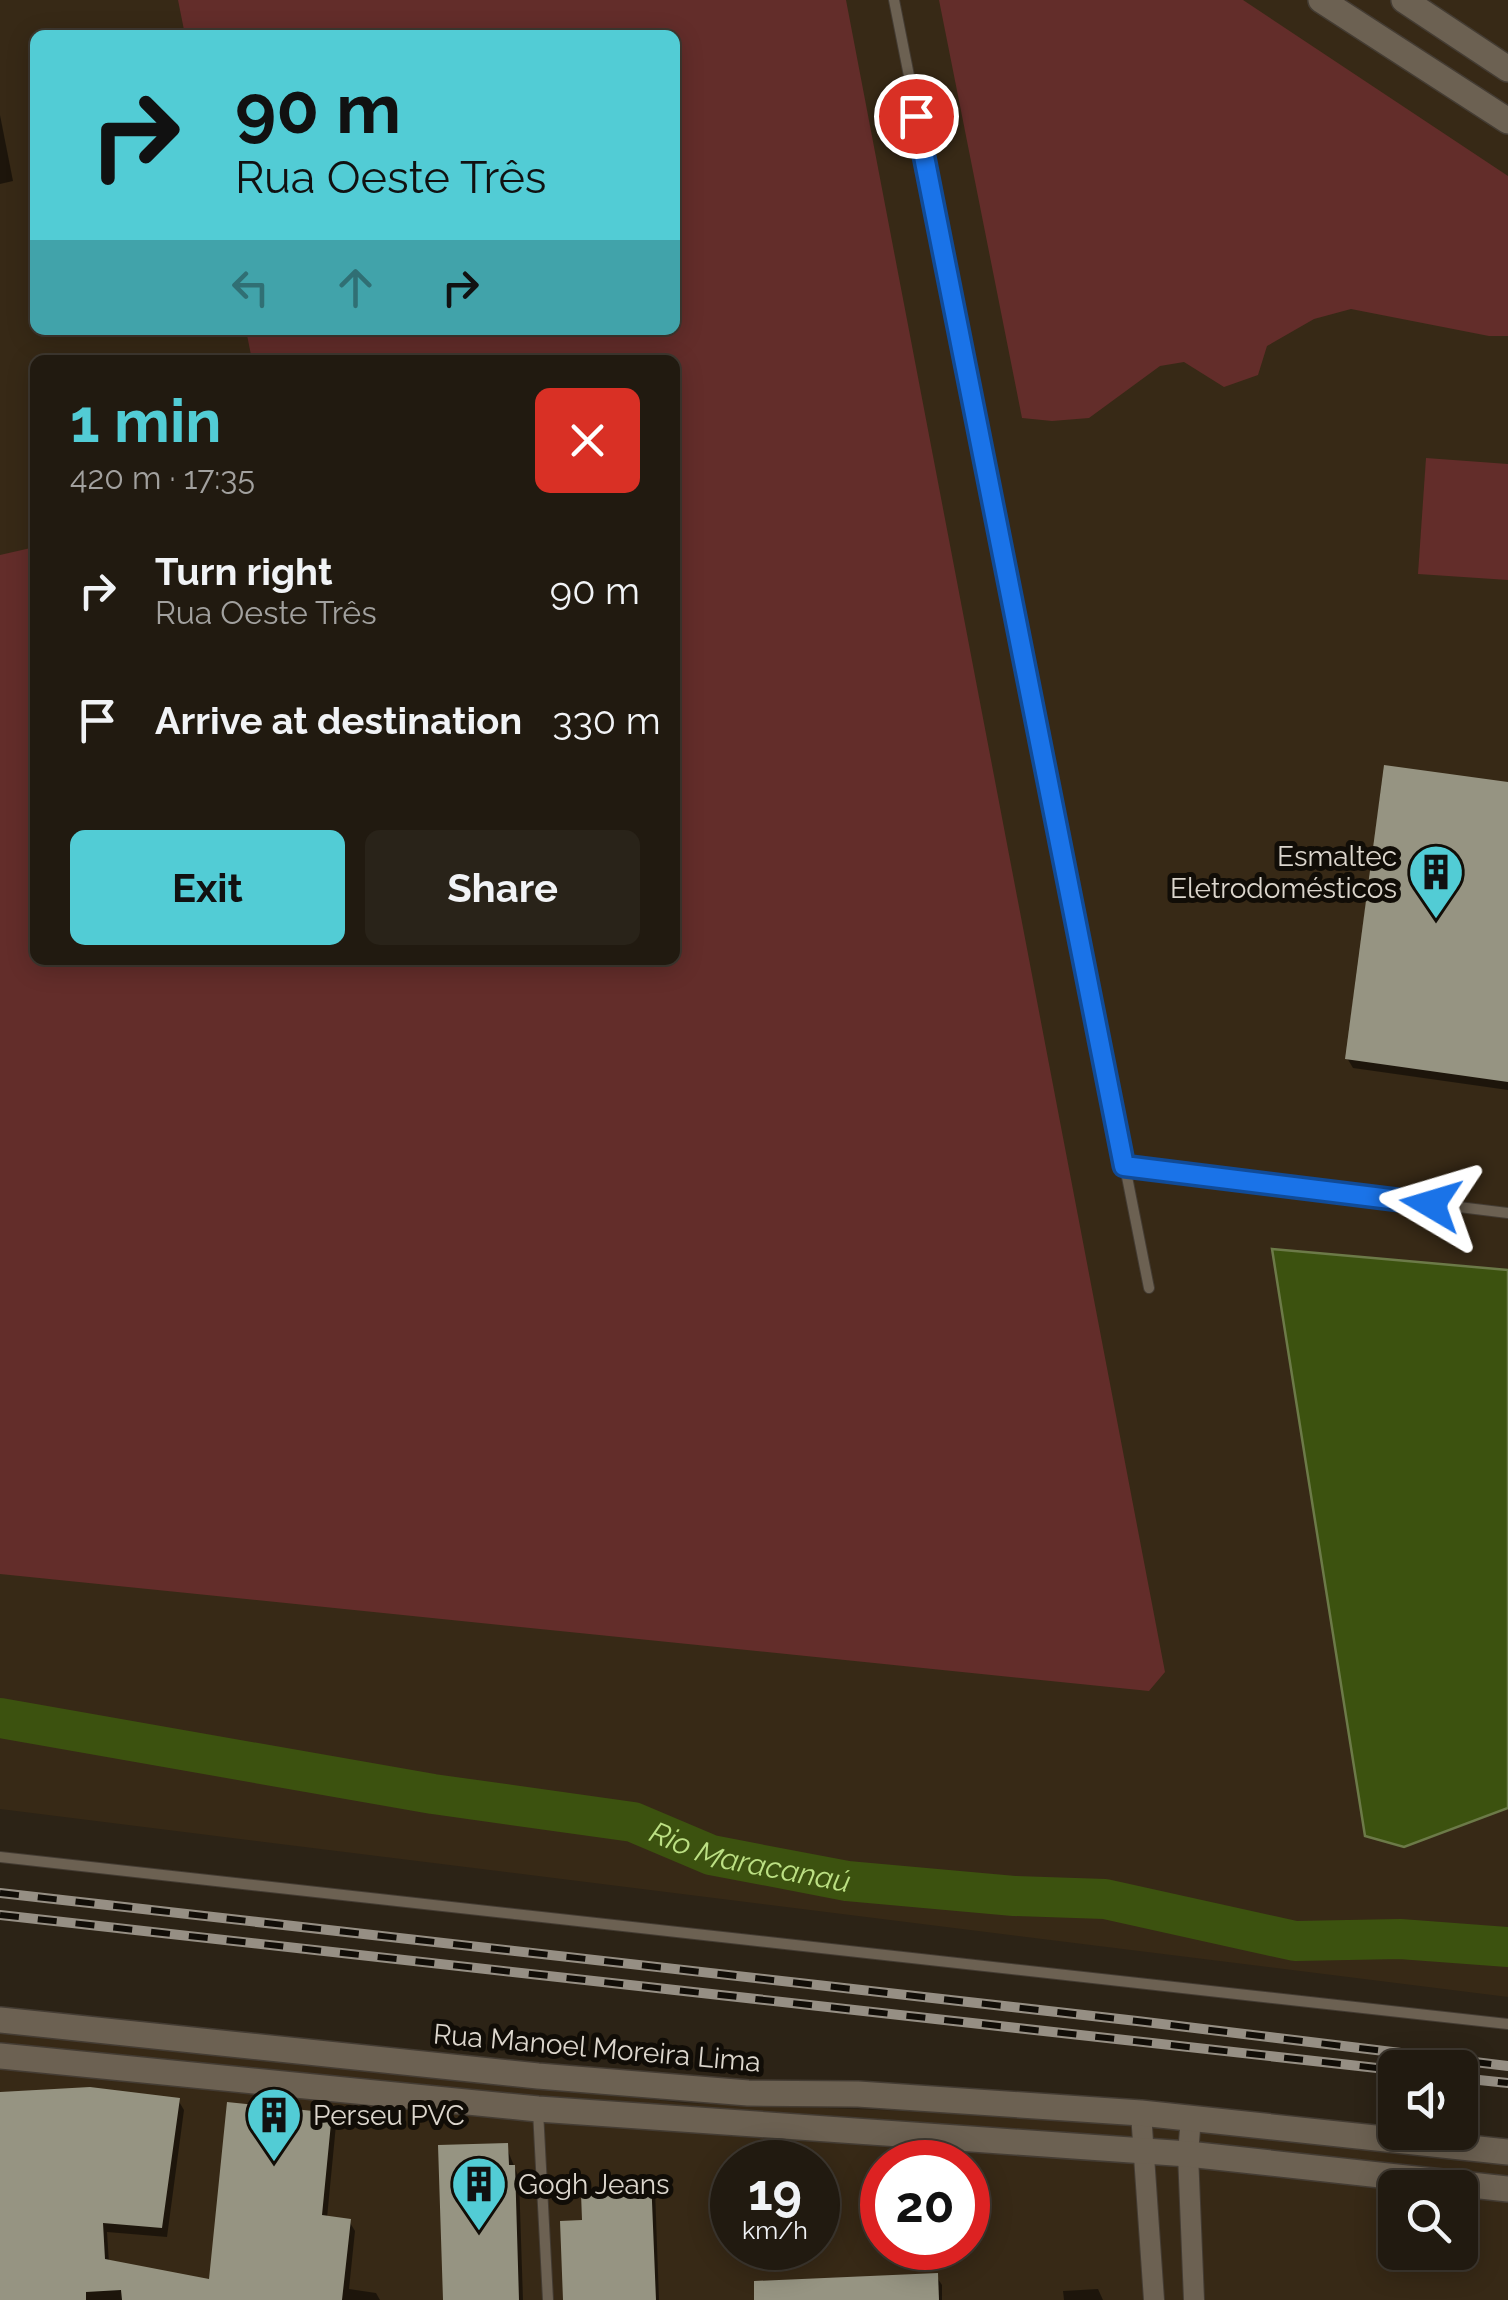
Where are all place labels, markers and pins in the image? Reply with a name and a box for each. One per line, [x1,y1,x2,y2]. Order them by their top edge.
pin [874,74,959,159]
place label: Esmaltec Eletrodomésticos [1170,840,1397,905]
building icon: Esmaltec Eletrodomésticos [1406,842,1466,921]
building icon: Perseu PVC [244,2085,304,2164]
place label: Perseu PVC [313,2099,465,2132]
building icon: Gogh Jeans [449,2154,509,2233]
place label: Gogh Jeans [518,2168,670,2201]

